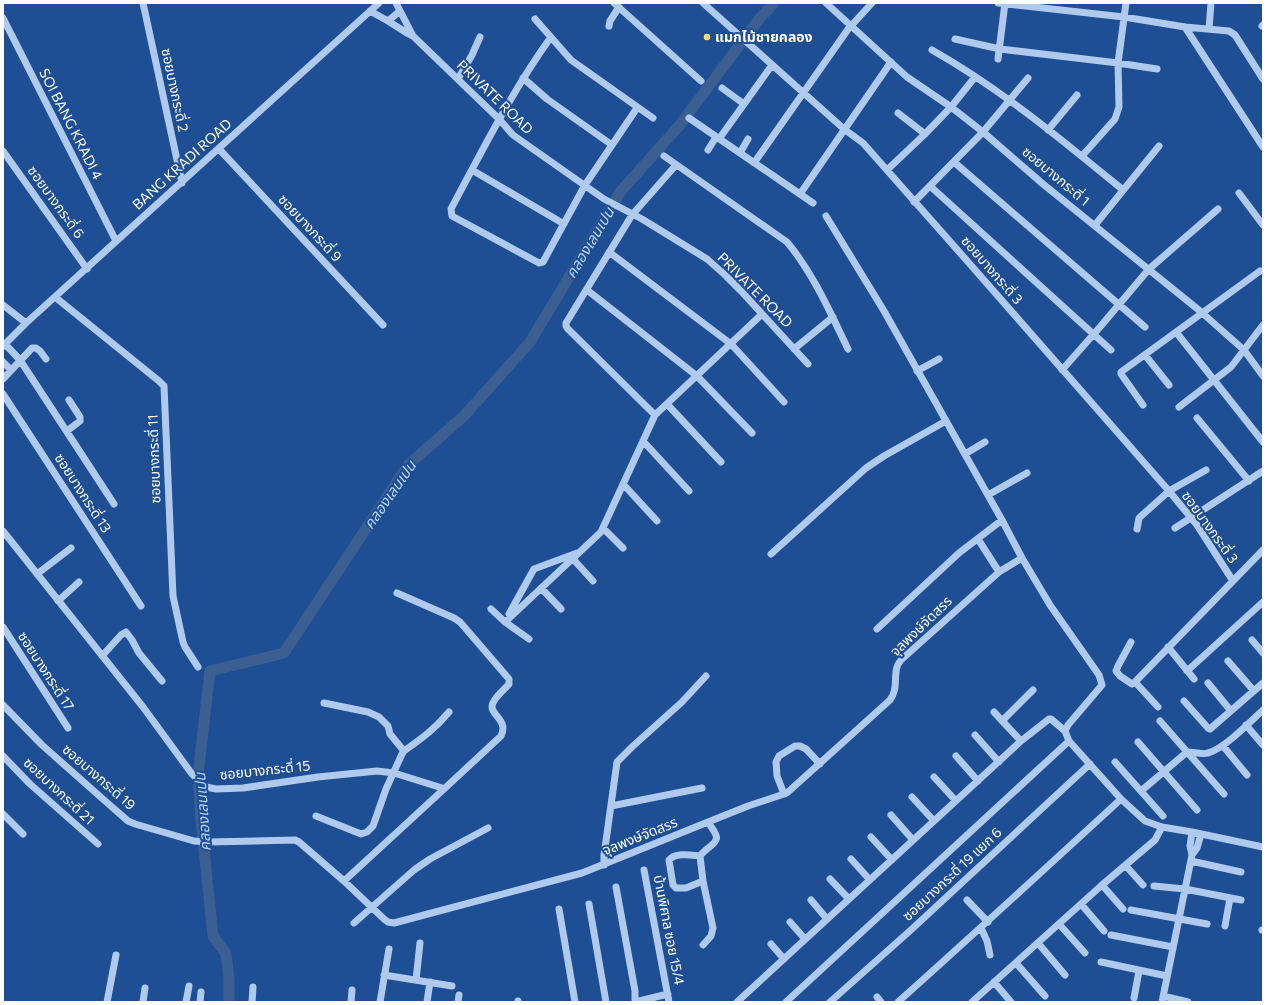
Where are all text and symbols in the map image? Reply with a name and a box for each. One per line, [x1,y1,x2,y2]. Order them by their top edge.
place label: แมกไม้ชายคลอง [715,28,813,45]
marker: แมกไม้ชายคลอง [702,32,712,42]
street label: ซอยบางกระดี่ 2 [158,46,194,133]
street label: PRIVATE ROAD [454,56,537,137]
street label: SOI BANG KRADI 4 [36,66,107,183]
street label: BANG KRADI ROAD [129,115,235,213]
street label: ซอยบางกระดี่ 1 [1019,142,1094,209]
street label: ซอยบางกระดี่ 6 [24,162,89,241]
street label: ซอยบางกระดี่ 9 [275,190,346,265]
water label: คลองเลนเปน [561,203,618,281]
street label: ซอยบางกระดี่ 3 [958,231,1027,307]
street label: PRIVATE ROAD [714,249,796,331]
street label: ซอยบางกระดี่ 11 [142,414,164,504]
street label: ซอยบางกระดี่ 13 [51,449,116,536]
water label: คลองเลนเปน [359,456,420,532]
street label: ซอยบางกระดี่ 3 [1179,487,1243,566]
street label: จุลพงษ์จัดสรร [886,592,956,660]
street label: ซอยบางกระดี่ 17 [15,628,79,713]
street label: ซอยบางกระดี่ 19 [59,739,140,813]
street label: ซอยบางกระดี่ 21 [20,753,99,828]
street label: ซอยบางกระดี่ 15 [219,755,311,783]
water label: คลองเลนเปน [190,771,214,852]
street label: จุลพงษ์จัดสรร [600,813,680,859]
street label: ซอยบางกระดี่ 19 แยก 6 [898,822,1005,924]
street label: บ้านพิศาล ซอย 15/4 [650,873,689,987]

